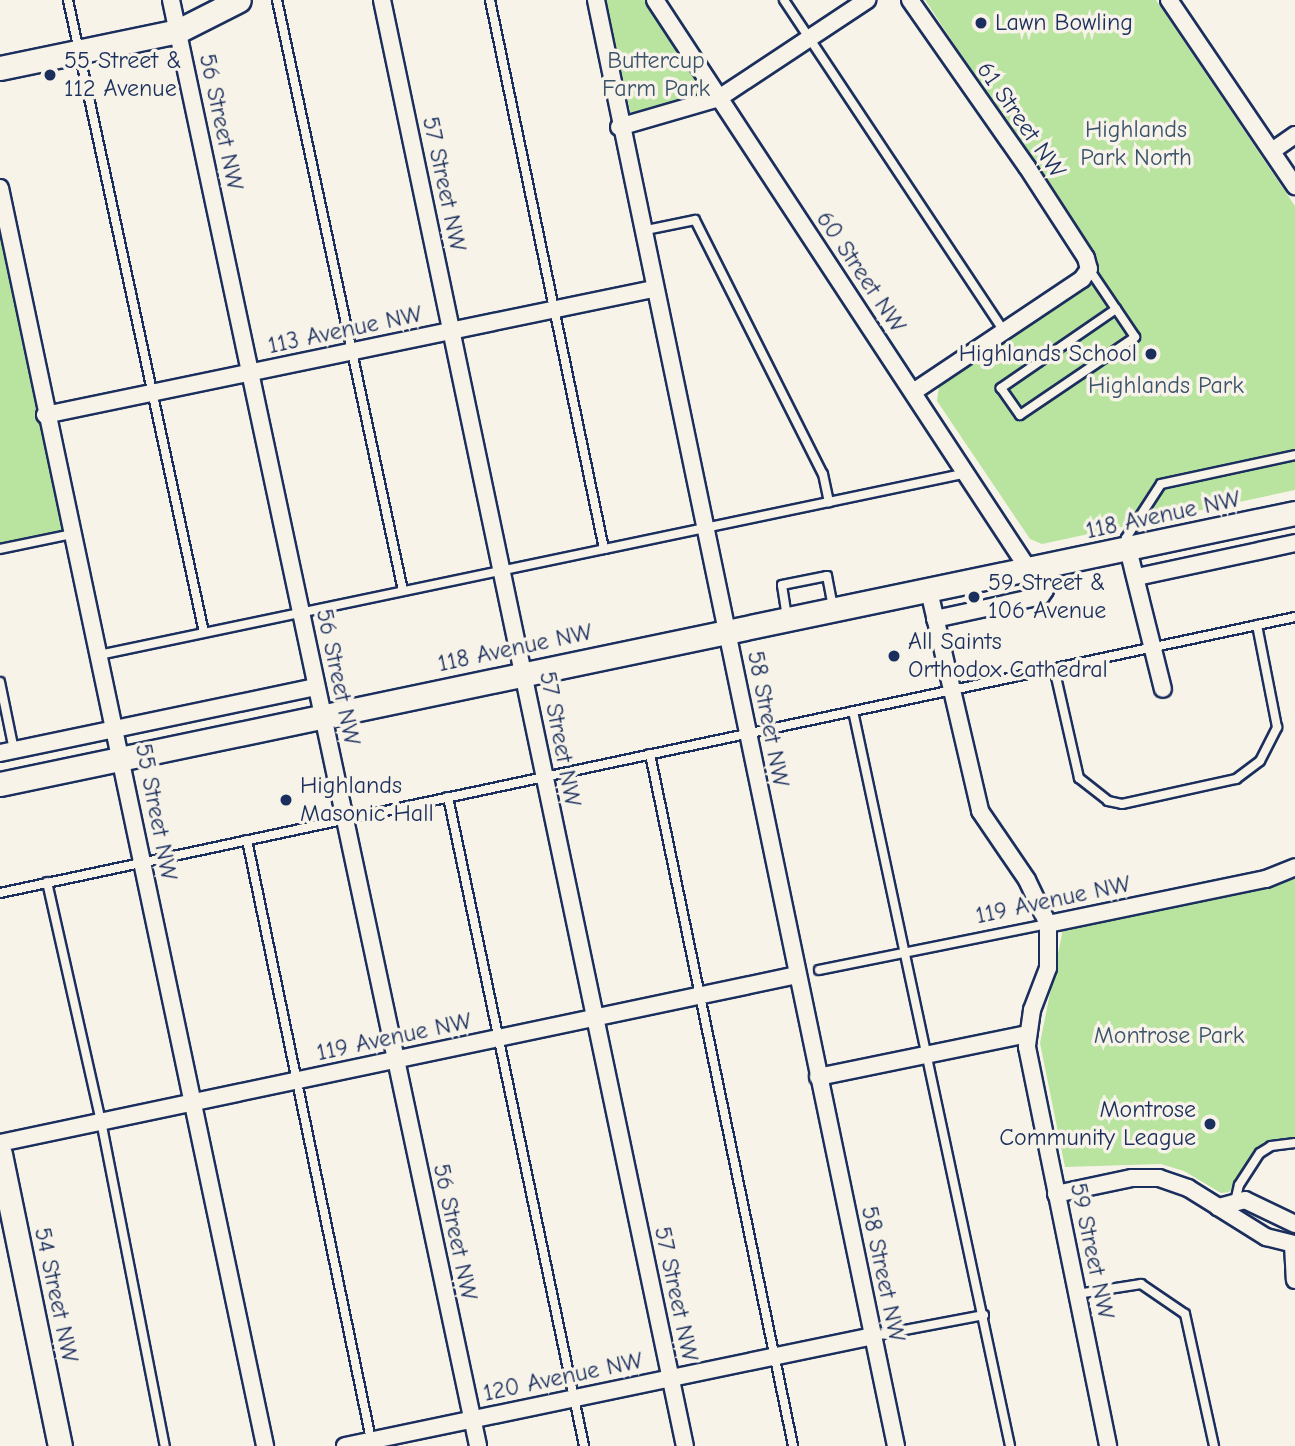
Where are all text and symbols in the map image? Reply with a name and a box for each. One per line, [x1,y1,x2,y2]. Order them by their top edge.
place label: Lawn Bowling [995,9,1133,37]
marker: Lawn Bowling [973,15,989,31]
place label: 55 Street & 112 Avenue [64,47,182,103]
park label: Buttercup Farm Park [602,47,710,103]
street label: 56 Street NW [192,51,250,193]
street label: 61 Street NW [970,56,1072,184]
marker: 55 Street & 112 Avenue [42,67,58,83]
street label: 57 Street NW [416,114,472,254]
park label: Highlands Park North [1080,116,1192,172]
street label: 60 Street NW [810,206,912,338]
street label: 113 Avenue NW [265,300,425,360]
place label: Highlands School [959,340,1137,368]
marker: Highlands School [1143,346,1159,362]
park label: Highlands Park [1088,372,1244,400]
street label: 118 Avenue NW [1083,485,1243,545]
place label: 59 Street & 106 Avenue [988,569,1106,625]
marker: 59 Street & 106 Avenue [966,589,982,605]
street label: 56 Street NW [309,606,367,748]
street label: 118 Avenue NW [435,618,595,678]
place label: All Saints Orthodox Cathedral [908,628,1108,684]
street label: 58 Street NW [741,648,795,790]
marker: All Saints Orthodox Cathedral [886,648,902,664]
street label: 57 Street NW [533,669,587,809]
street label: 55 Street NW [129,741,183,883]
place label: Highlands Masonic Hall [300,772,434,828]
marker: Highlands Masonic Hall [278,792,294,808]
street label: 119 Avenue NW [973,870,1133,930]
street label: 119 Avenue NW [314,1007,474,1067]
park label: Montrose Park [1094,1022,1244,1050]
place label: Montrose Community League [999,1096,1196,1152]
marker: Montrose Community League [1202,1116,1218,1132]
street label: 56 Street NW [426,1161,484,1303]
street label: 59 Street NW [1064,1180,1120,1322]
street label: 58 Street NW [855,1203,911,1345]
street label: 57 Street NW [648,1224,704,1364]
street label: 54 Street NW [28,1225,84,1365]
street label: 120 Avenue NW [481,1346,645,1408]

